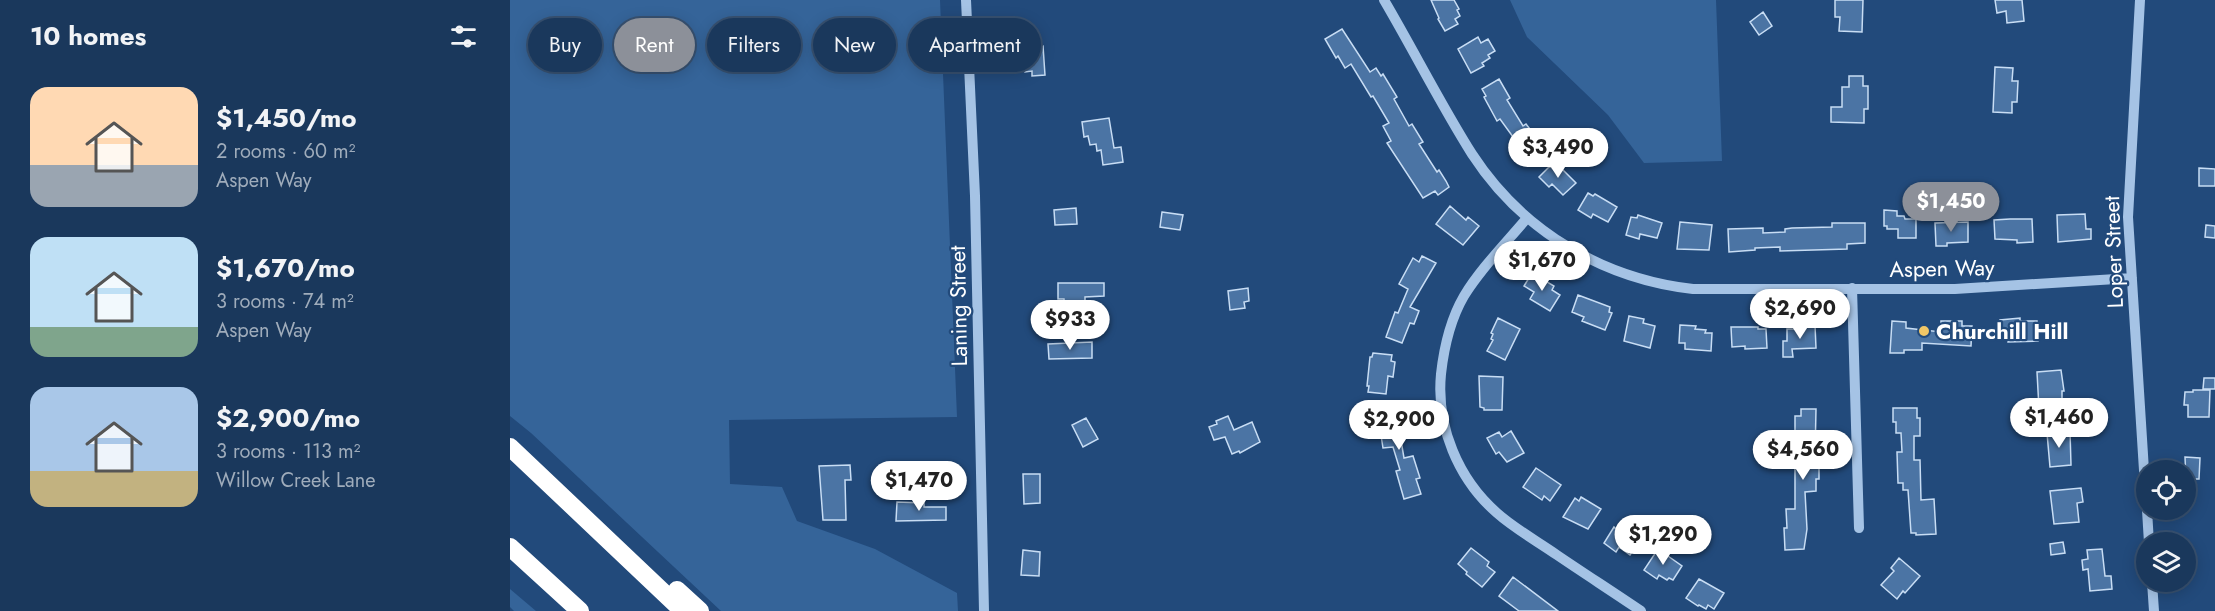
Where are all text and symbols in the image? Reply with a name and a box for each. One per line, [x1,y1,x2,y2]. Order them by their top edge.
text: 10 homes [30,17,146,55]
chip: Buy [528,18,602,72]
chip: Rent [614,18,695,72]
chip: Filters [707,18,801,72]
chip: New [813,18,896,72]
chip: Apartment [908,18,1041,72]
icon: filters [447,20,480,53]
text: $1,450/mo [216,99,357,137]
icon: home [78,111,150,183]
pin: $3,490 [1509,128,1607,179]
text: $3,490 [1522,133,1594,162]
text: 2 rooms · 60 m² [216,137,355,166]
text: Aspen Way [216,166,312,195]
pin: $1,450 [1902,182,2000,233]
text: $1,450 [1916,187,1986,216]
street label: Loper Street [2095,195,2131,309]
pin: $1,670 [1493,241,1591,292]
street label: Laning Street [941,245,975,367]
text: $1,670 [1508,246,1576,275]
text: $1,670/mo [216,249,355,287]
street label: Aspen Way [1889,251,1995,285]
icon: home [78,261,150,333]
text: 3 rooms · 74 m² [216,287,354,316]
pin: $2,690 [1751,289,1849,340]
text: $2,690 [1764,294,1836,323]
pin: $933 [1034,300,1106,351]
text: $933 [1045,305,1095,334]
place label: Churchill Hill [1936,315,2069,347]
text: Aspen Way [216,316,312,345]
marker: Churchill Hill [1917,324,1931,338]
pin: $1,460 [2010,398,2108,449]
text: $2,900/mo [216,399,360,437]
pin: $2,900 [1350,400,1448,451]
text: $1,460 [2024,403,2094,432]
text: $2,900 [1363,405,1435,434]
icon: home [78,411,150,483]
pin: $4,560 [1754,430,1852,481]
text: $4,560 [1767,435,1839,464]
text: 3 rooms · 113 m² [216,437,360,466]
map controls [2136,460,2196,592]
button: locate [2136,460,2196,520]
pin: $1,470 [870,461,968,512]
text: Willow Creek Lane [216,466,376,495]
text: $1,470 [885,466,953,495]
pin: $1,290 [1614,515,1712,566]
text: $1,290 [1629,520,1697,549]
button: layers [2136,532,2196,592]

